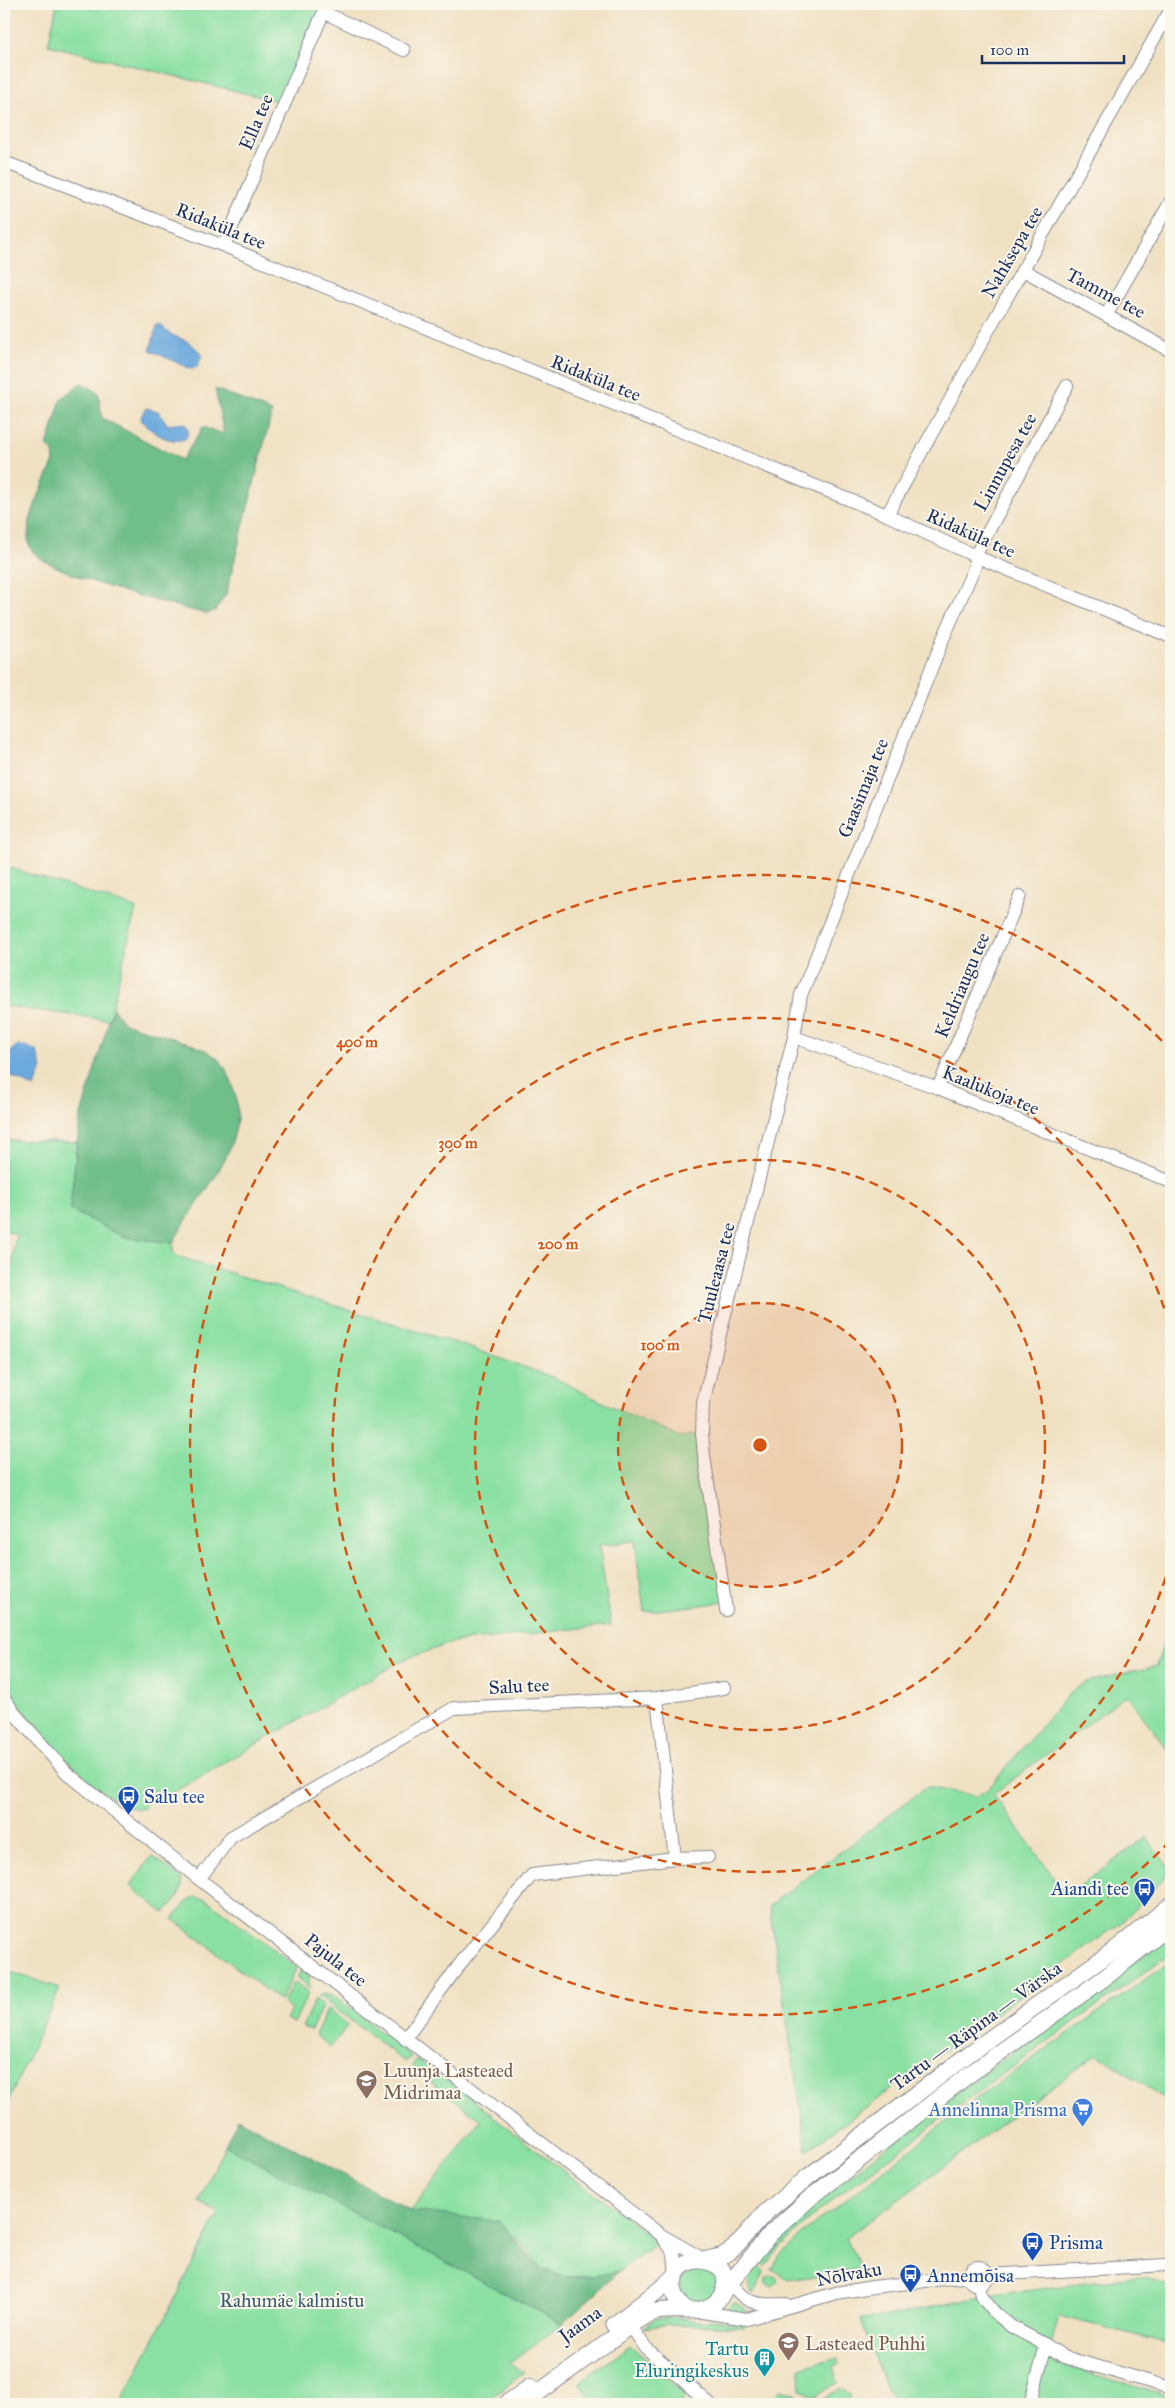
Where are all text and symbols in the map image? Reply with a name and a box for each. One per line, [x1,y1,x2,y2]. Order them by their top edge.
scale bar [982,32,1125,64]
text: 100 m [990,41,1030,59]
street label: Ella tee [234,90,278,153]
street label: Ridaküla tee [173,198,269,254]
street label: Nahksepa tee [977,202,1048,302]
street label: Tamme tee [1062,263,1150,323]
street label: Ridaküla tee [548,350,644,406]
street label: Linnupesa tee [969,409,1041,515]
street label: Ridaküla tee [923,503,1019,563]
street label: Gaasimaja tee [833,735,893,841]
street label: Keldriaugu tee [930,929,995,1041]
text: 400 m [336,1033,378,1052]
street label: Kaalukoja tee [939,1060,1043,1120]
text: 300 m [438,1134,478,1153]
street label: Tuuleaasa tee [692,1220,740,1326]
text: 200 m [538,1235,579,1253]
text: 100 m [640,1336,680,1354]
centre of rings [751,1436,769,1454]
street label: Salu tee [488,1673,550,1699]
bus stop icon: Salu tee [116,1784,140,1815]
place label: Salu tee [144,1785,205,1808]
bus stop icon: Aiandi tee [1133,1876,1157,1907]
place label: Aiandi tee [1050,1877,1129,1900]
street label: Pajula tee [300,1928,372,1992]
street label: Tartu — Räpina — Värska [886,1956,1067,2096]
place label: Luunja Lasteaed Midrimaa [383,2059,514,2104]
school or university icon: Luunja Lasteaed Midrimaa [355,2069,379,2100]
supermarket icon: Annelinna Prisma [1071,2097,1095,2128]
place label: Annelinna Prisma [928,2098,1068,2121]
bus stop icon: Prisma [1021,2230,1045,2261]
place label: Prisma [1049,2231,1104,2254]
street label: Nõlvaku [814,2257,884,2291]
bus stop icon: Annemõisa [899,2263,923,2294]
place label: Annemõisa [926,2264,1015,2287]
park label: Rahumäe kalmistu [220,2289,364,2312]
street label: Jaama [552,2300,607,2349]
school or university icon: Lasteaed Puhhi [777,2331,801,2362]
place label: Lasteaed Puhhi [805,2332,926,2355]
place label: Tartu Eluringikeskus [634,2337,749,2383]
building icon: Tartu Eluringikeskus [753,2347,777,2378]

